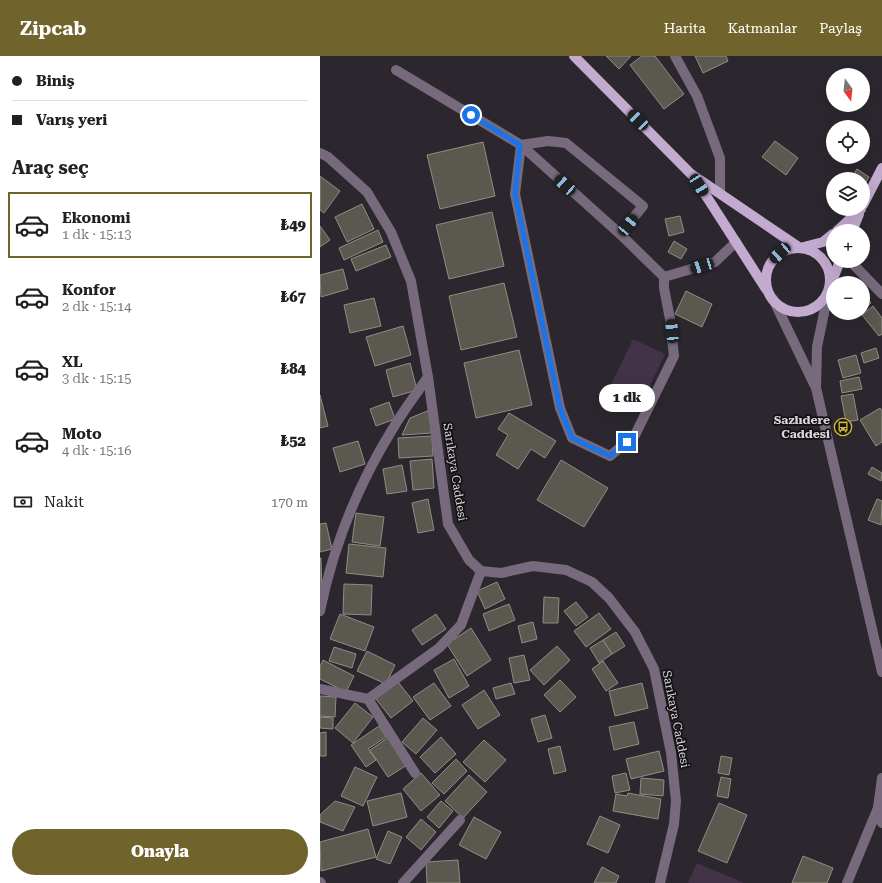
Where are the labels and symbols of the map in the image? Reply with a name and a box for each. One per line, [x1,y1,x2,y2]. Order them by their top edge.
north arrow [826,68,870,112]
route start [462,106,480,124]
car [625,107,651,133]
car [687,172,711,198]
car [552,173,578,197]
car [616,212,640,238]
car [767,241,793,265]
car [689,257,715,275]
car [665,319,679,343]
callout: 1 dk [599,384,655,412]
place label: Sazlıdere Caddesi [774,413,830,441]
bus stop icon: Sazlıdere Caddesi [833,417,853,437]
street label: Sarıkaya Caddesi [440,422,470,522]
route end [618,433,636,451]
street label: Sarıkaya Caddesi [660,669,692,769]

